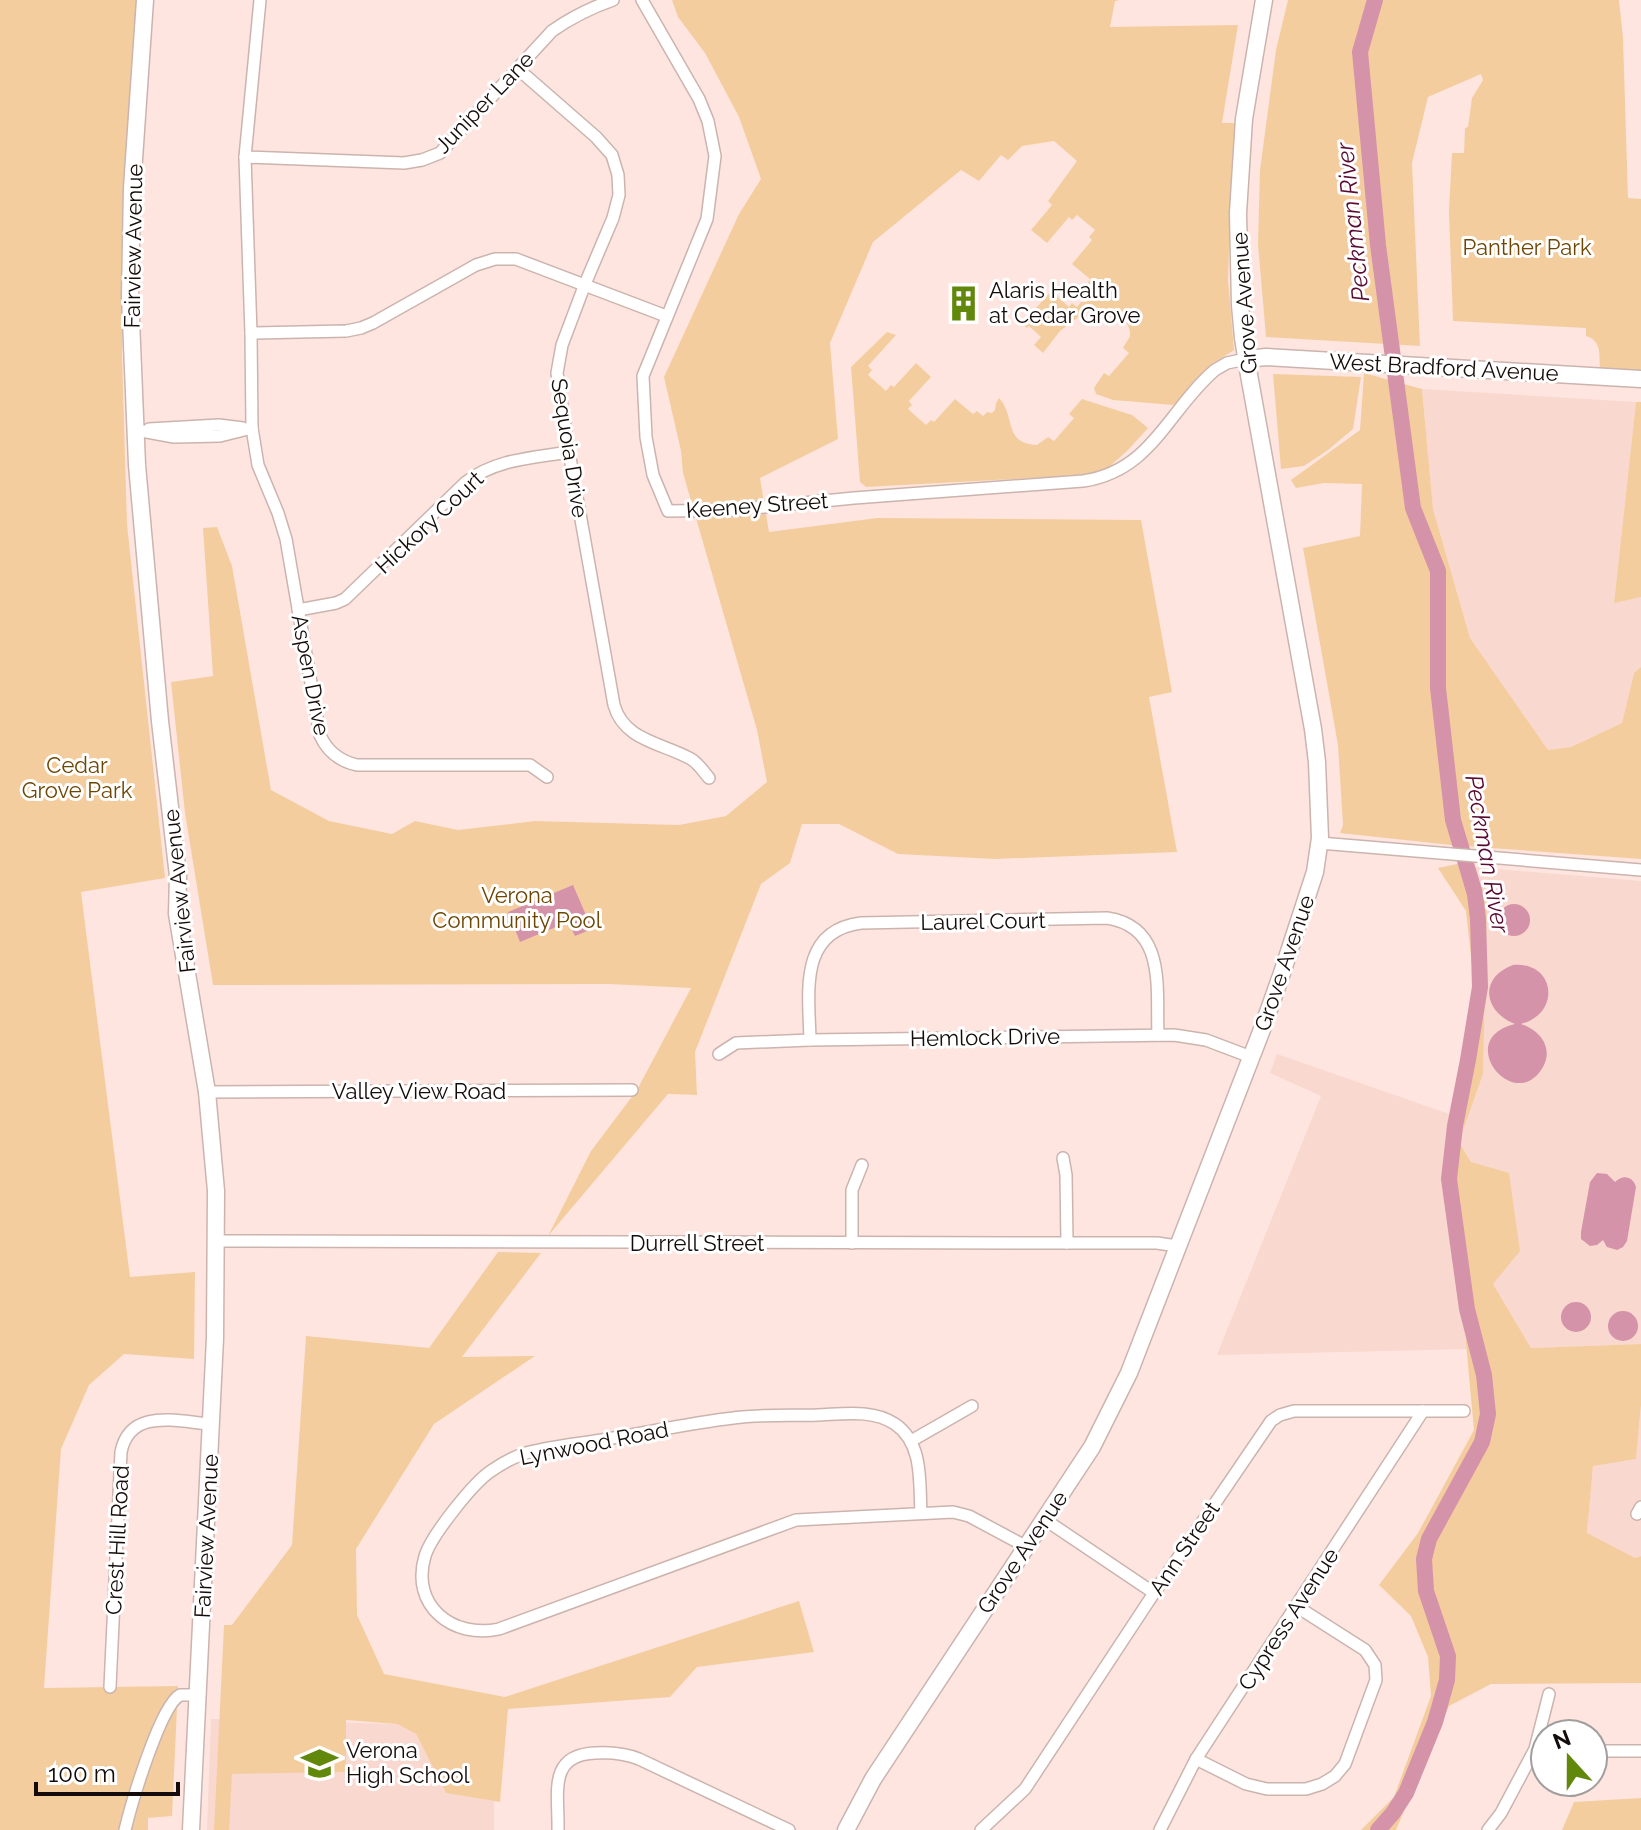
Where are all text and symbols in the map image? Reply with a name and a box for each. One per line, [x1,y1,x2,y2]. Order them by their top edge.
street label: Juniper Lane [429,46,539,158]
water label: Peckman River [1330,140,1375,303]
street label: Fairview Avenue [119,163,147,328]
street label: Grove Avenue [1226,231,1262,375]
park label: Panther Park [1462,234,1592,260]
place label: Alaris Health at Cedar Grove [989,277,1141,328]
building icon: Alaris Health at Cedar Grove [944,284,982,322]
street label: West Bradford Avenue [1329,348,1559,386]
street label: Sequoia Drive [546,376,594,520]
street label: Hickory Court [370,465,489,579]
street label: Keeney Street [685,487,830,523]
street label: Aspen Drive [287,612,335,738]
park label: Cedar Grove Park [22,752,133,803]
water label: Peckman River [1459,773,1516,936]
street label: Fairview Avenue [157,808,201,974]
park label: Verona Community Pool [432,882,602,933]
street label: Grove Avenue [1249,891,1319,1034]
street label: Laurel Court [920,907,1047,935]
street label: Hemlock Drive [910,1023,1060,1051]
street label: Valley View Road [332,1078,506,1104]
street label: Durrell Street [630,1230,765,1256]
street label: Lynwood Road [517,1416,671,1470]
street label: Fairview Avenue [189,1453,223,1619]
street label: Crest Hill Road [100,1465,134,1615]
street label: Grove Avenue [971,1486,1073,1618]
street label: Ann Street [1143,1496,1225,1600]
street label: Cypress Avenue [1232,1543,1344,1695]
north arrow [1529,1718,1609,1798]
text: N [1549,1724,1574,1754]
place label: Verona High School [346,1737,470,1788]
school or university icon: Verona High School [301,1744,339,1782]
scale bar [36,1746,178,1796]
text: 100 m [48,1759,116,1788]

